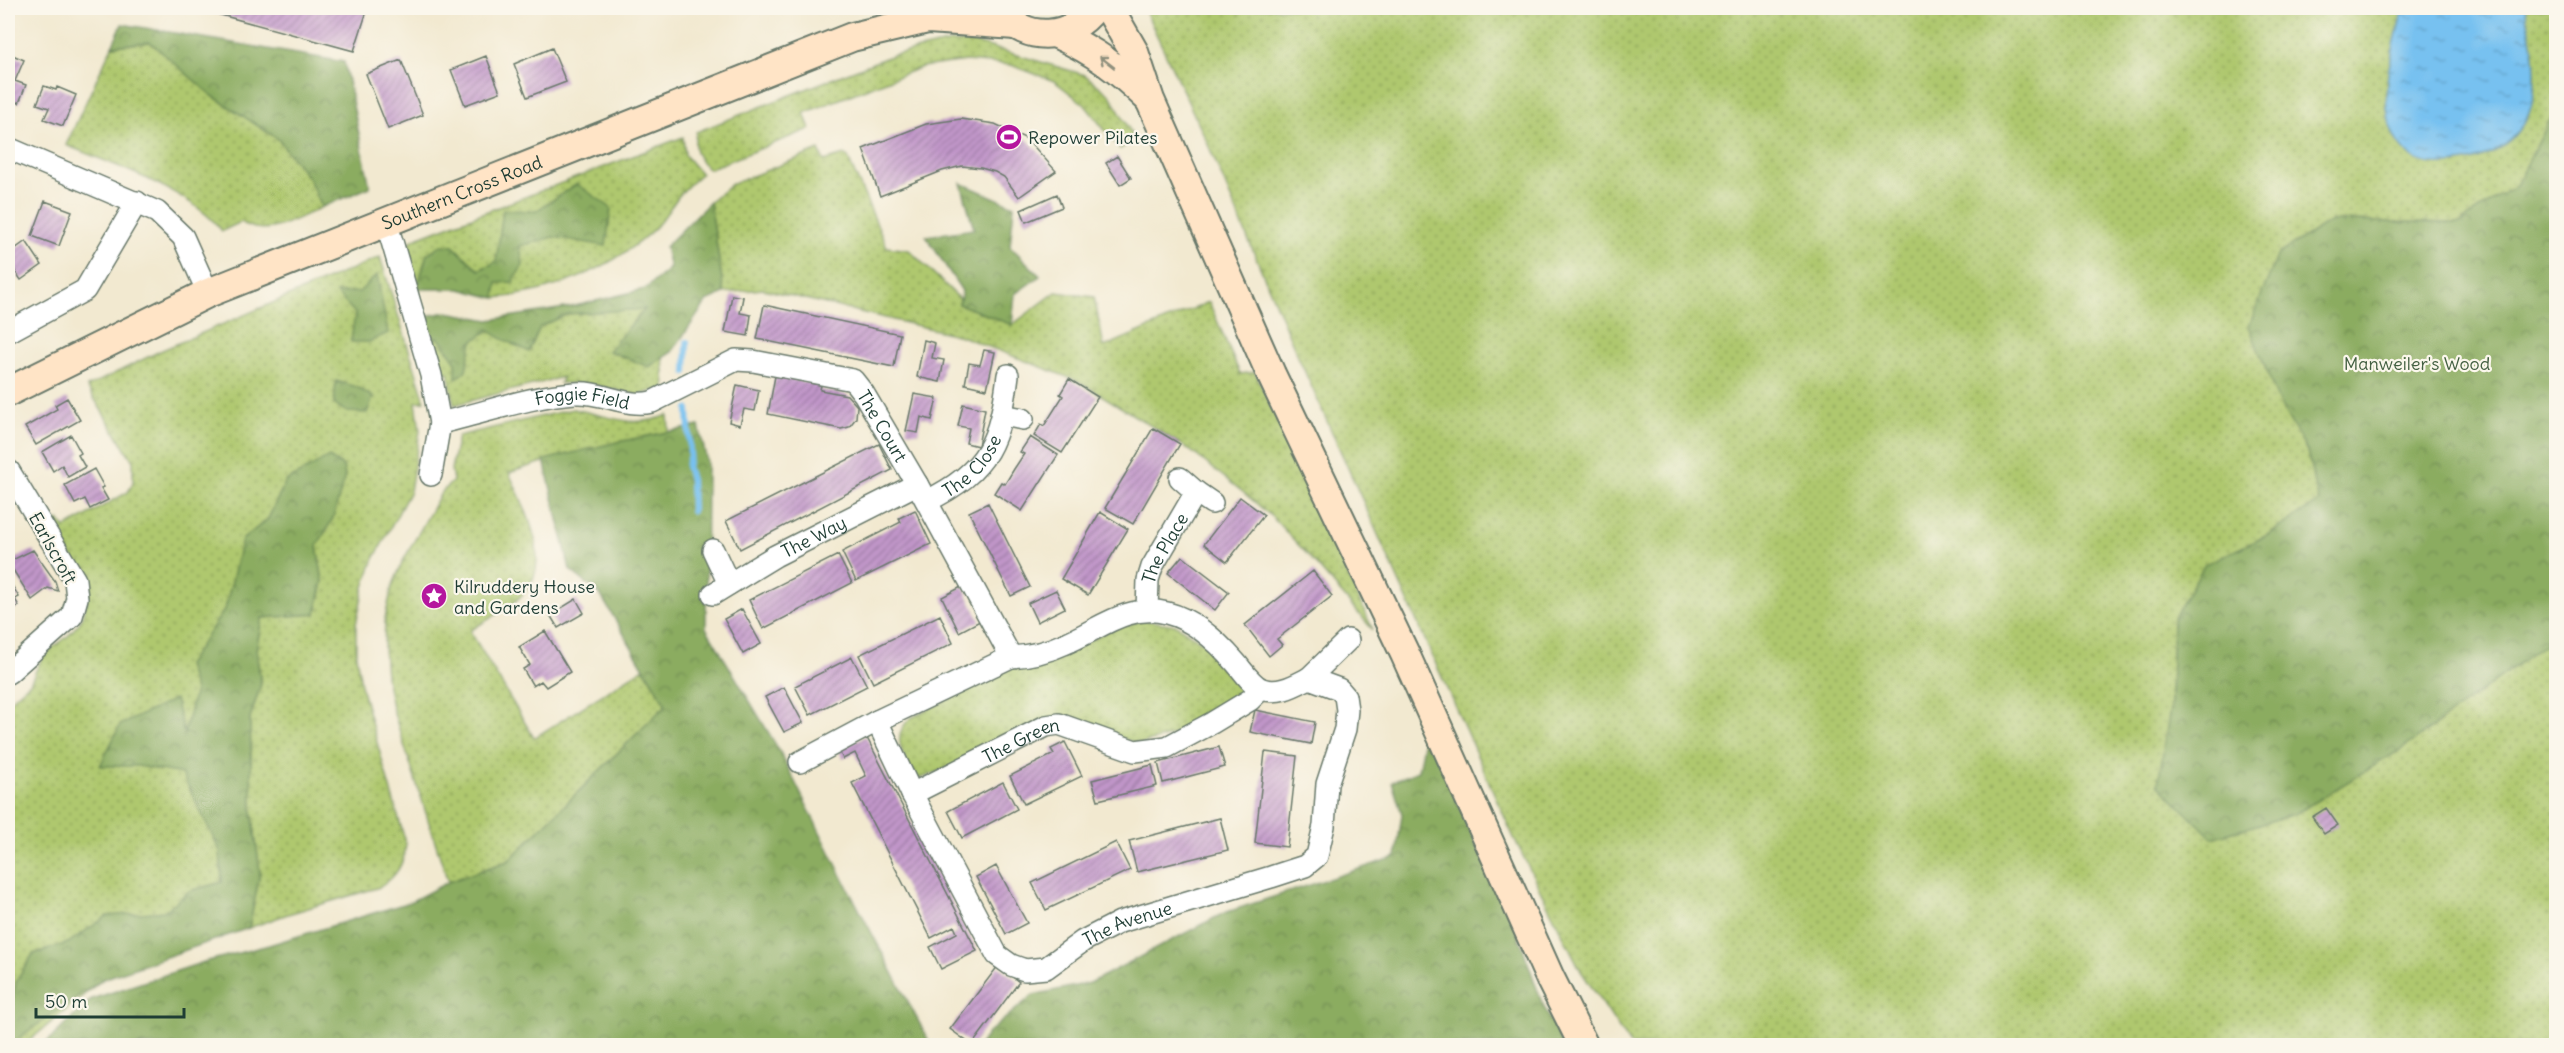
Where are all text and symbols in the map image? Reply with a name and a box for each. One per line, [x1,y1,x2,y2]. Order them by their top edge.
one-way arrow [1099,55,1115,68]
sports icon: Repower Pilates [994,122,1024,152]
place label: Repower Pilates [1028,126,1158,149]
street label: Southern Cross Road [378,150,546,234]
park label: Manweiler's Wood [2344,352,2491,375]
street label: Foggie Field [533,381,632,414]
street label: The Court [853,386,913,466]
street label: The Close [938,431,1006,502]
street label: Earlscroft [24,508,82,588]
street label: The Place [1136,508,1193,586]
street label: The Way [777,510,850,563]
place label: Kilruddery House and Gardens [454,575,595,619]
place icon: Kilruddery House and Gardens [419,581,449,611]
street label: The Green [978,713,1061,768]
street label: The Avenue [1079,896,1175,951]
scale bar [36,981,184,1019]
text: 50 m [45,990,87,1013]

